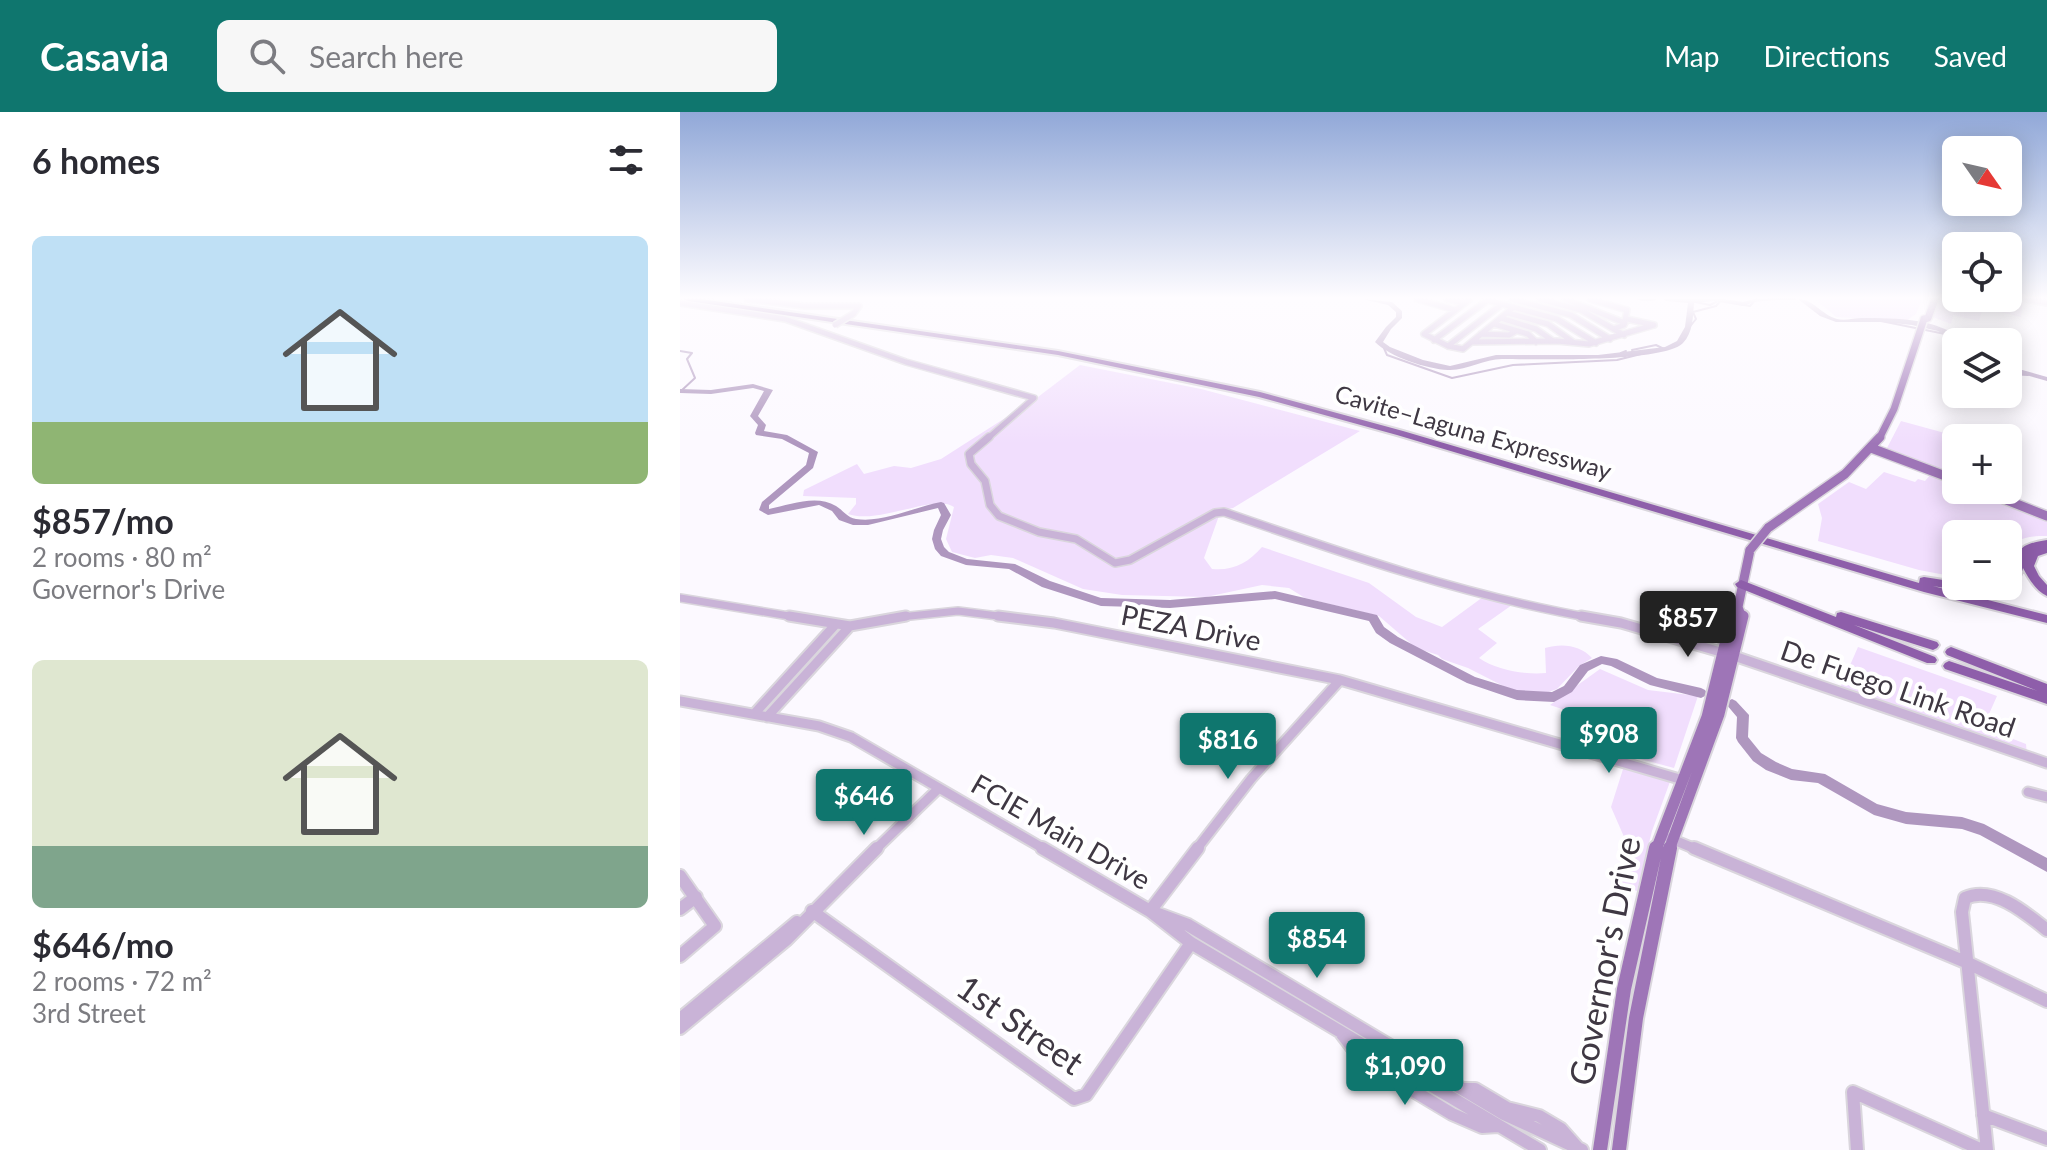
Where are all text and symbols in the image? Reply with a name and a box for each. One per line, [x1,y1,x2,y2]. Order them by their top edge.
search box [217,20,777,92]
text: Casavia [40,33,169,79]
icon: search [245,34,289,78]
text: Search here [309,38,464,74]
text: Map [1664,39,1719,73]
text: Directions [1763,39,1890,73]
text: Saved [1934,39,2007,73]
north arrow [1942,136,2022,216]
map controls [1942,136,2022,600]
icon: filters [604,138,648,182]
text: 6 homes [32,140,160,181]
button: locate [1942,232,2022,312]
icon: home [268,288,412,432]
button: layers [1942,328,2022,408]
street label: Cavite–Laguna Expressway [1332,378,1616,485]
button: + [1942,424,2022,504]
text: $857/mo [32,500,174,541]
button: − [1942,520,2022,600]
text: 2 rooms · 80 m² [32,541,212,573]
text: Governor's Drive [32,573,225,605]
pin: $857 [1641,591,1735,659]
street label: PEZA Drive [1118,597,1264,657]
text: $857 [1658,601,1718,633]
street label: De Fuego Link Road [1777,632,2020,744]
pin: $908 [1562,707,1656,775]
icon: home [268,712,412,856]
pin: $816 [1181,713,1275,781]
text: $908 [1579,717,1639,749]
text: $816 [1198,723,1258,755]
street label: FCIE Main Drive [966,766,1157,896]
pin: $646 [817,769,911,837]
text: $646 [834,779,894,811]
street label: Governor's Drive [1559,833,1648,1089]
pin: $854 [1270,912,1364,980]
text: $854 [1287,922,1347,954]
text: $646/mo [32,924,174,965]
text: 2 rooms · 72 m² [32,965,212,997]
street label: 1st Street [950,965,1092,1082]
text: 3rd Street [32,997,146,1029]
pin: $1,090 [1340,1039,1470,1107]
text: $1,090 [1364,1049,1446,1081]

